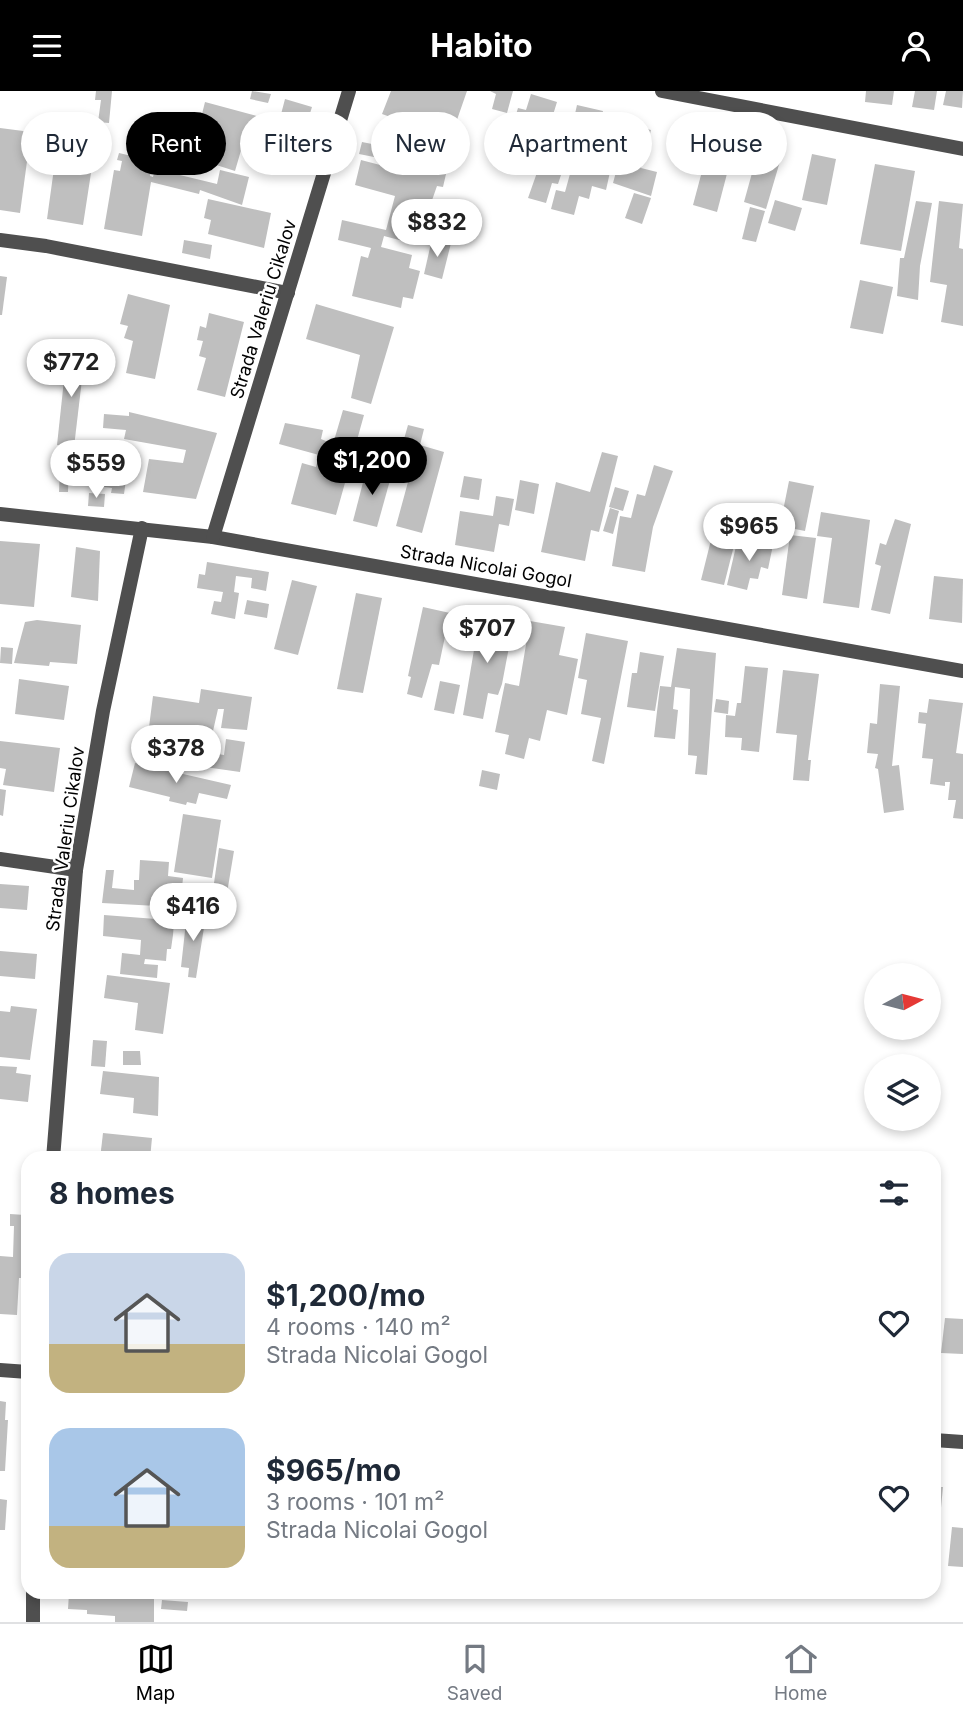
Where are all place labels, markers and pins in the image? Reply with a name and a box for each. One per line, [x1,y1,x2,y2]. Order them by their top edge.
pin: $832 [396,199,478,259]
pin: $772 [30,339,112,399]
pin: $1,200 [315,437,429,497]
pin: $559 [55,441,137,500]
pin: $965 [708,503,790,563]
pin: $707 [446,605,528,665]
pin: $378 [135,725,217,785]
pin: $416 [152,883,234,943]

